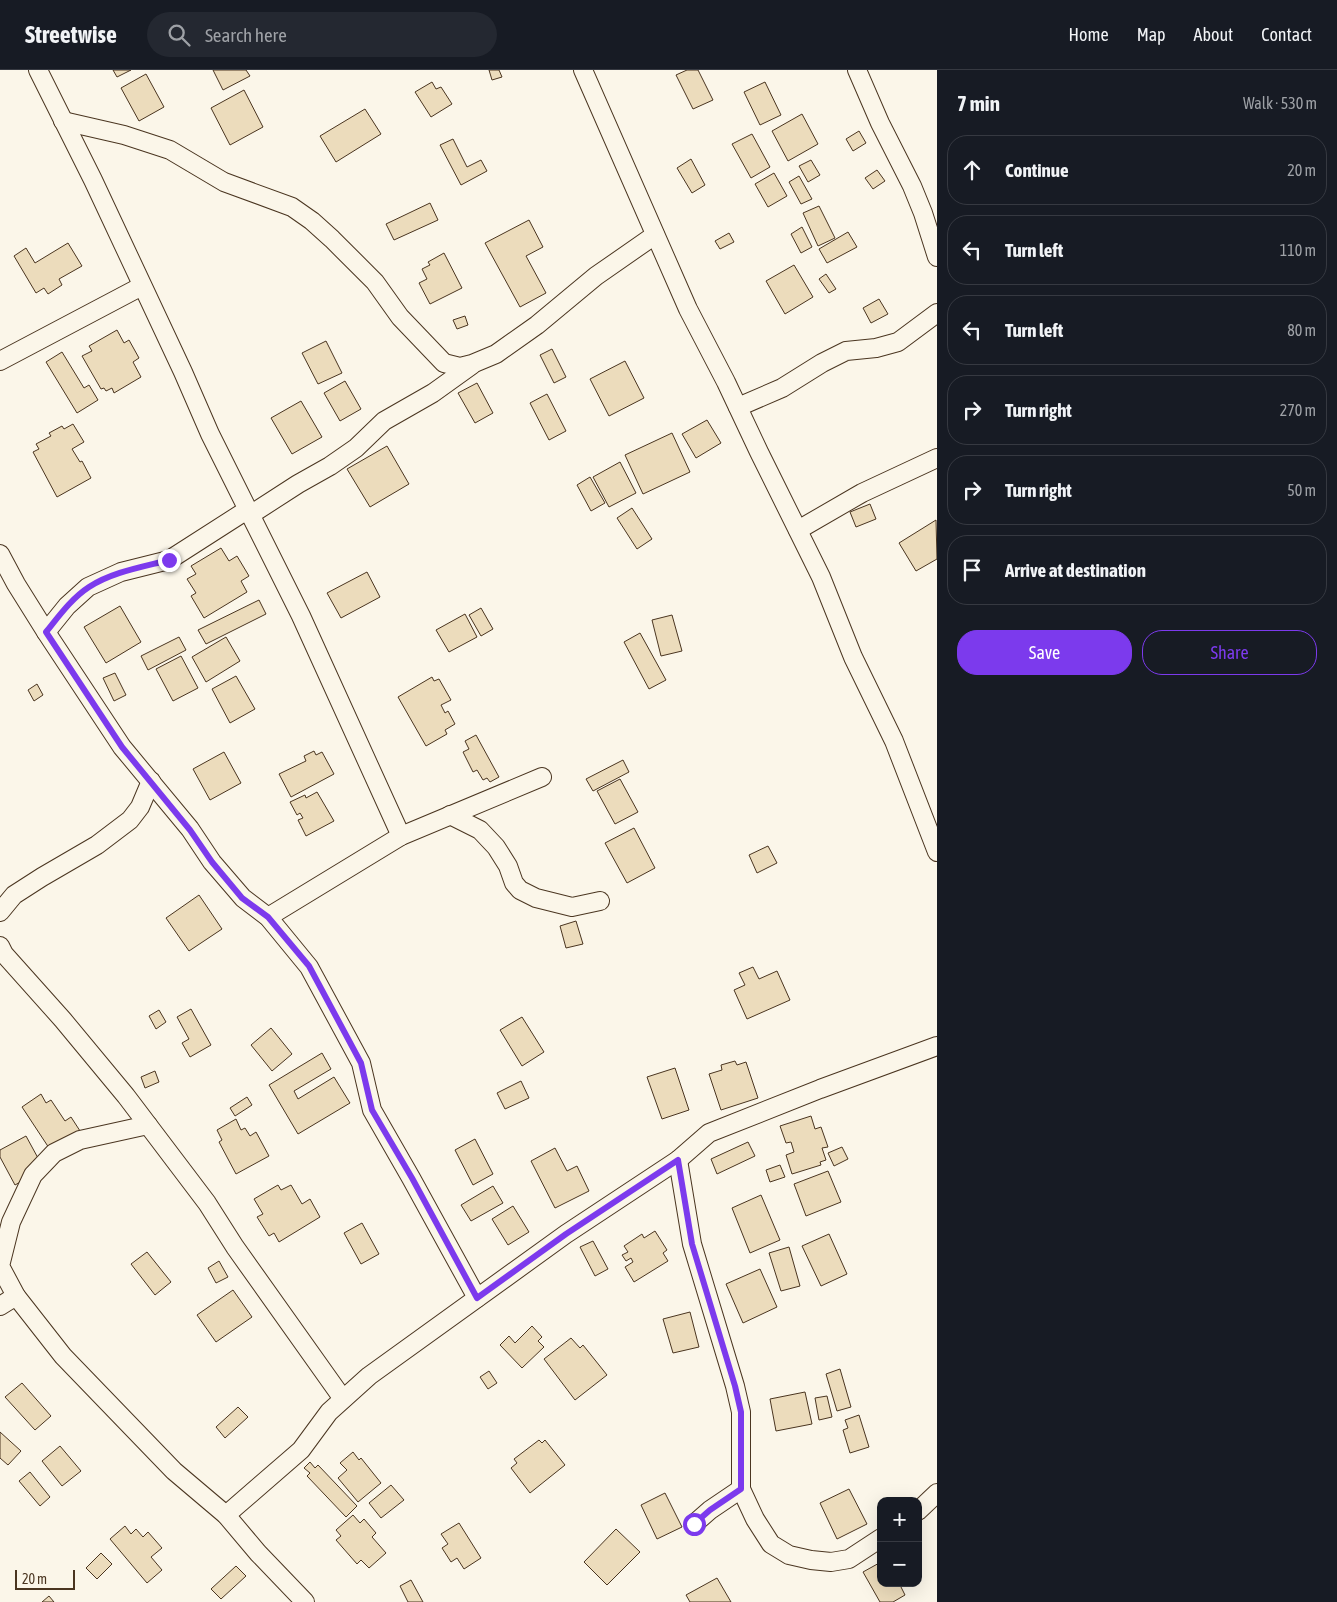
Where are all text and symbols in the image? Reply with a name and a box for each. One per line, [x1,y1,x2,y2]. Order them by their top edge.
search box [147,12,497,57]
text: Streetwise [25,21,117,48]
icon: search [165,21,193,49]
text: Search here [205,24,287,46]
text: Home [1069,24,1109,45]
text: Map [1137,24,1166,45]
text: About [1194,24,1233,45]
text: Contact [1261,24,1312,45]
text: 7 min [957,91,1000,115]
text: Walk · 530 m [1243,94,1317,112]
icon: ahead [958,156,986,184]
text: Continue [1005,159,1069,181]
text: 20 m [1287,161,1316,179]
icon: left [958,236,986,264]
text: Turn left [1005,239,1063,261]
text: 110 m [1280,241,1316,259]
icon: left [958,316,986,344]
text: Turn left [1005,319,1063,341]
text: 80 m [1287,321,1316,339]
icon: right [958,396,986,424]
text: Turn right [1005,399,1072,421]
text: 270 m [1280,401,1316,419]
icon: right [958,476,986,504]
text: Turn right [1005,479,1072,501]
text: 50 m [1287,481,1316,499]
route end [158,549,181,572]
icon: arrive [958,556,986,584]
text: Arrive at destination [1005,559,1146,581]
button: Save [957,630,1132,675]
button: Share [1142,630,1317,675]
map controls [877,1497,922,1587]
button: + [877,1497,922,1542]
route start [683,1513,706,1536]
button: − [877,1542,922,1587]
scale bar [15,1567,75,1590]
text: 20 m [22,1571,47,1587]

